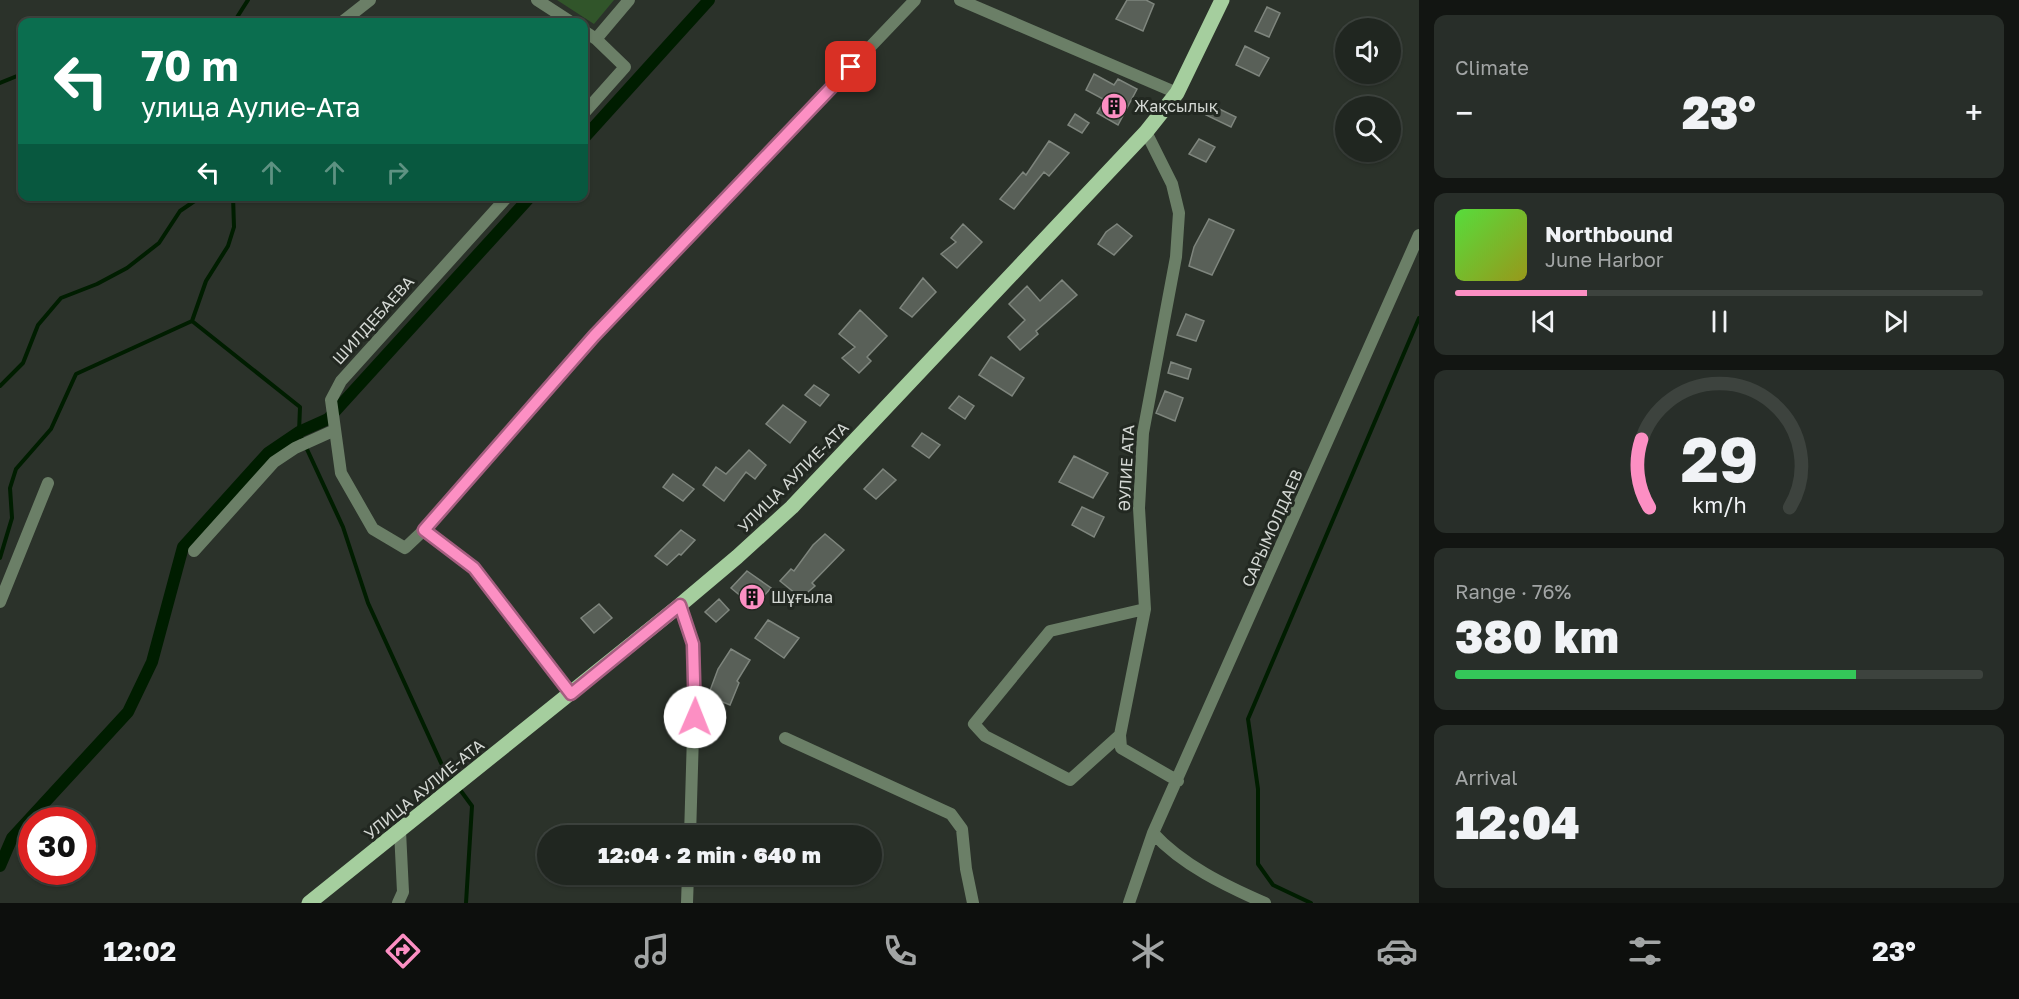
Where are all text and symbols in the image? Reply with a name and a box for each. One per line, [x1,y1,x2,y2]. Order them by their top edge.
map controls [1335,18,1401,162]
button: sound [1335,18,1401,84]
text: 70 m [141,40,238,90]
pin [825,41,876,92]
icon: left [42,42,120,120]
icon: arrive [834,50,867,83]
text: Climate [1455,55,1529,79]
text: 23° [1682,85,1756,139]
text: улица Аулие-Ата [141,91,361,123]
building icon: Жақсылық [1099,91,1129,121]
text: − [1455,93,1473,132]
text: + [1965,93,1983,132]
place label: Жақсылық [1134,96,1218,116]
button: search [1335,96,1401,162]
icon: left [192,156,225,189]
icon: ahead [255,156,288,189]
icon: ahead [318,156,351,189]
icon: right [381,156,414,189]
text: Northbound [1545,220,1673,247]
text: June Harbor [1545,247,1664,271]
street label: ШИЛДЕБАЕВА [328,271,418,368]
icon: previous [1527,305,1560,338]
icon: pause [1703,305,1736,338]
icon: next [1879,305,1912,338]
street label: УЛИЦА АУЛИЕ-АТА [733,417,853,537]
text: 29 [1680,422,1758,497]
street label: ӘУЛИЕ АТА [1114,424,1138,512]
street label: САРЫМОЛДАЕВ [1237,466,1307,590]
text: km/h [1692,493,1746,519]
text: Range · 76% [1455,579,1571,603]
building icon: Шұғыла [737,582,767,612]
place label: Шұғыла [771,587,833,607]
text: 380 km [1455,609,1619,663]
position arrow [663,685,727,749]
street label: УЛИЦА АУЛИЕ-АТА [360,734,488,844]
text: Arrival [1455,765,1518,789]
text: 12:04 [1455,795,1580,849]
speed limit sign: 30 [18,807,96,885]
text: 12:04 · 2 min · 640 m [598,841,821,868]
icon: directions [382,930,424,972]
icon: music [631,930,673,972]
icon: phone [879,930,921,972]
icon: climate [1127,930,1169,972]
icon: car [1376,930,1418,972]
icon: filters [1624,930,1666,972]
text: 12:02 [103,935,176,967]
text: 23° [1872,935,1916,967]

